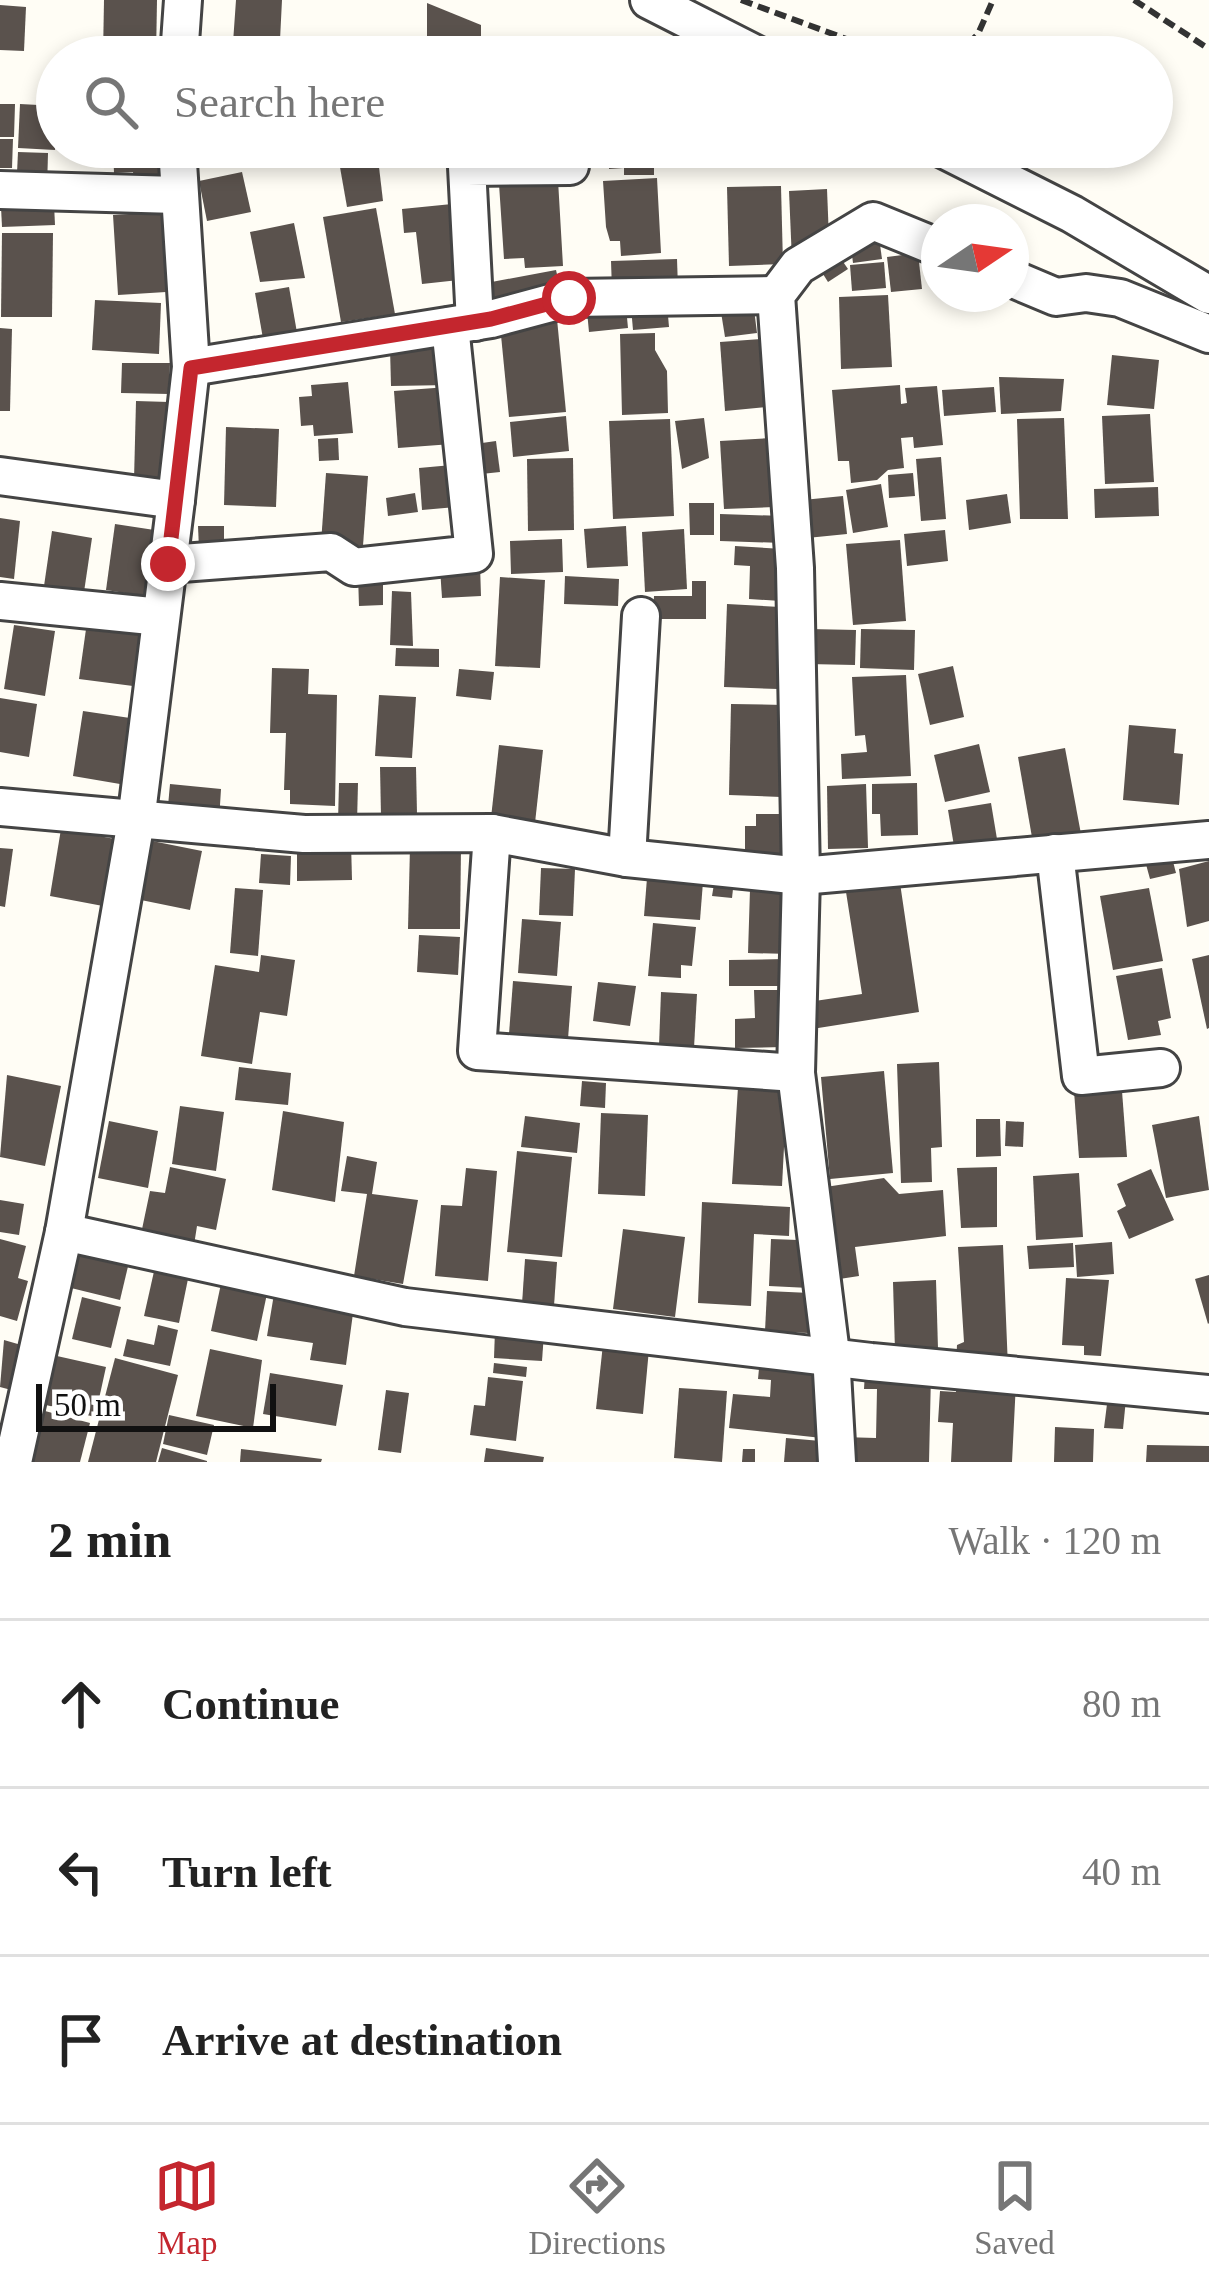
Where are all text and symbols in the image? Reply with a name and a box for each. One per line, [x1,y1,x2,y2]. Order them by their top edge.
search box [36,36,1173,168]
icon: search [78,69,144,135]
text: Search here [174,77,385,127]
north arrow [921,204,1029,312]
route start [542,271,596,325]
route end [141,537,195,591]
scale bar [36,1378,276,1431]
text: 50 m [54,1387,121,1423]
text: 2 min [48,1512,171,1568]
text: Walk · 120 m [949,1519,1161,1562]
icon: ahead [48,1671,114,1737]
text: Continue [162,1679,340,1729]
text: 80 m [1082,1682,1161,1725]
icon: left [48,1839,114,1905]
text: Turn left [162,1847,332,1897]
text: 40 m [1082,1850,1161,1893]
icon: arrive [48,2007,114,2073]
text: Arrive at destination [162,2015,562,2065]
tab: Map [154,2153,220,2262]
tab: Directions [528,2153,666,2262]
tab: Saved [974,2153,1055,2262]

